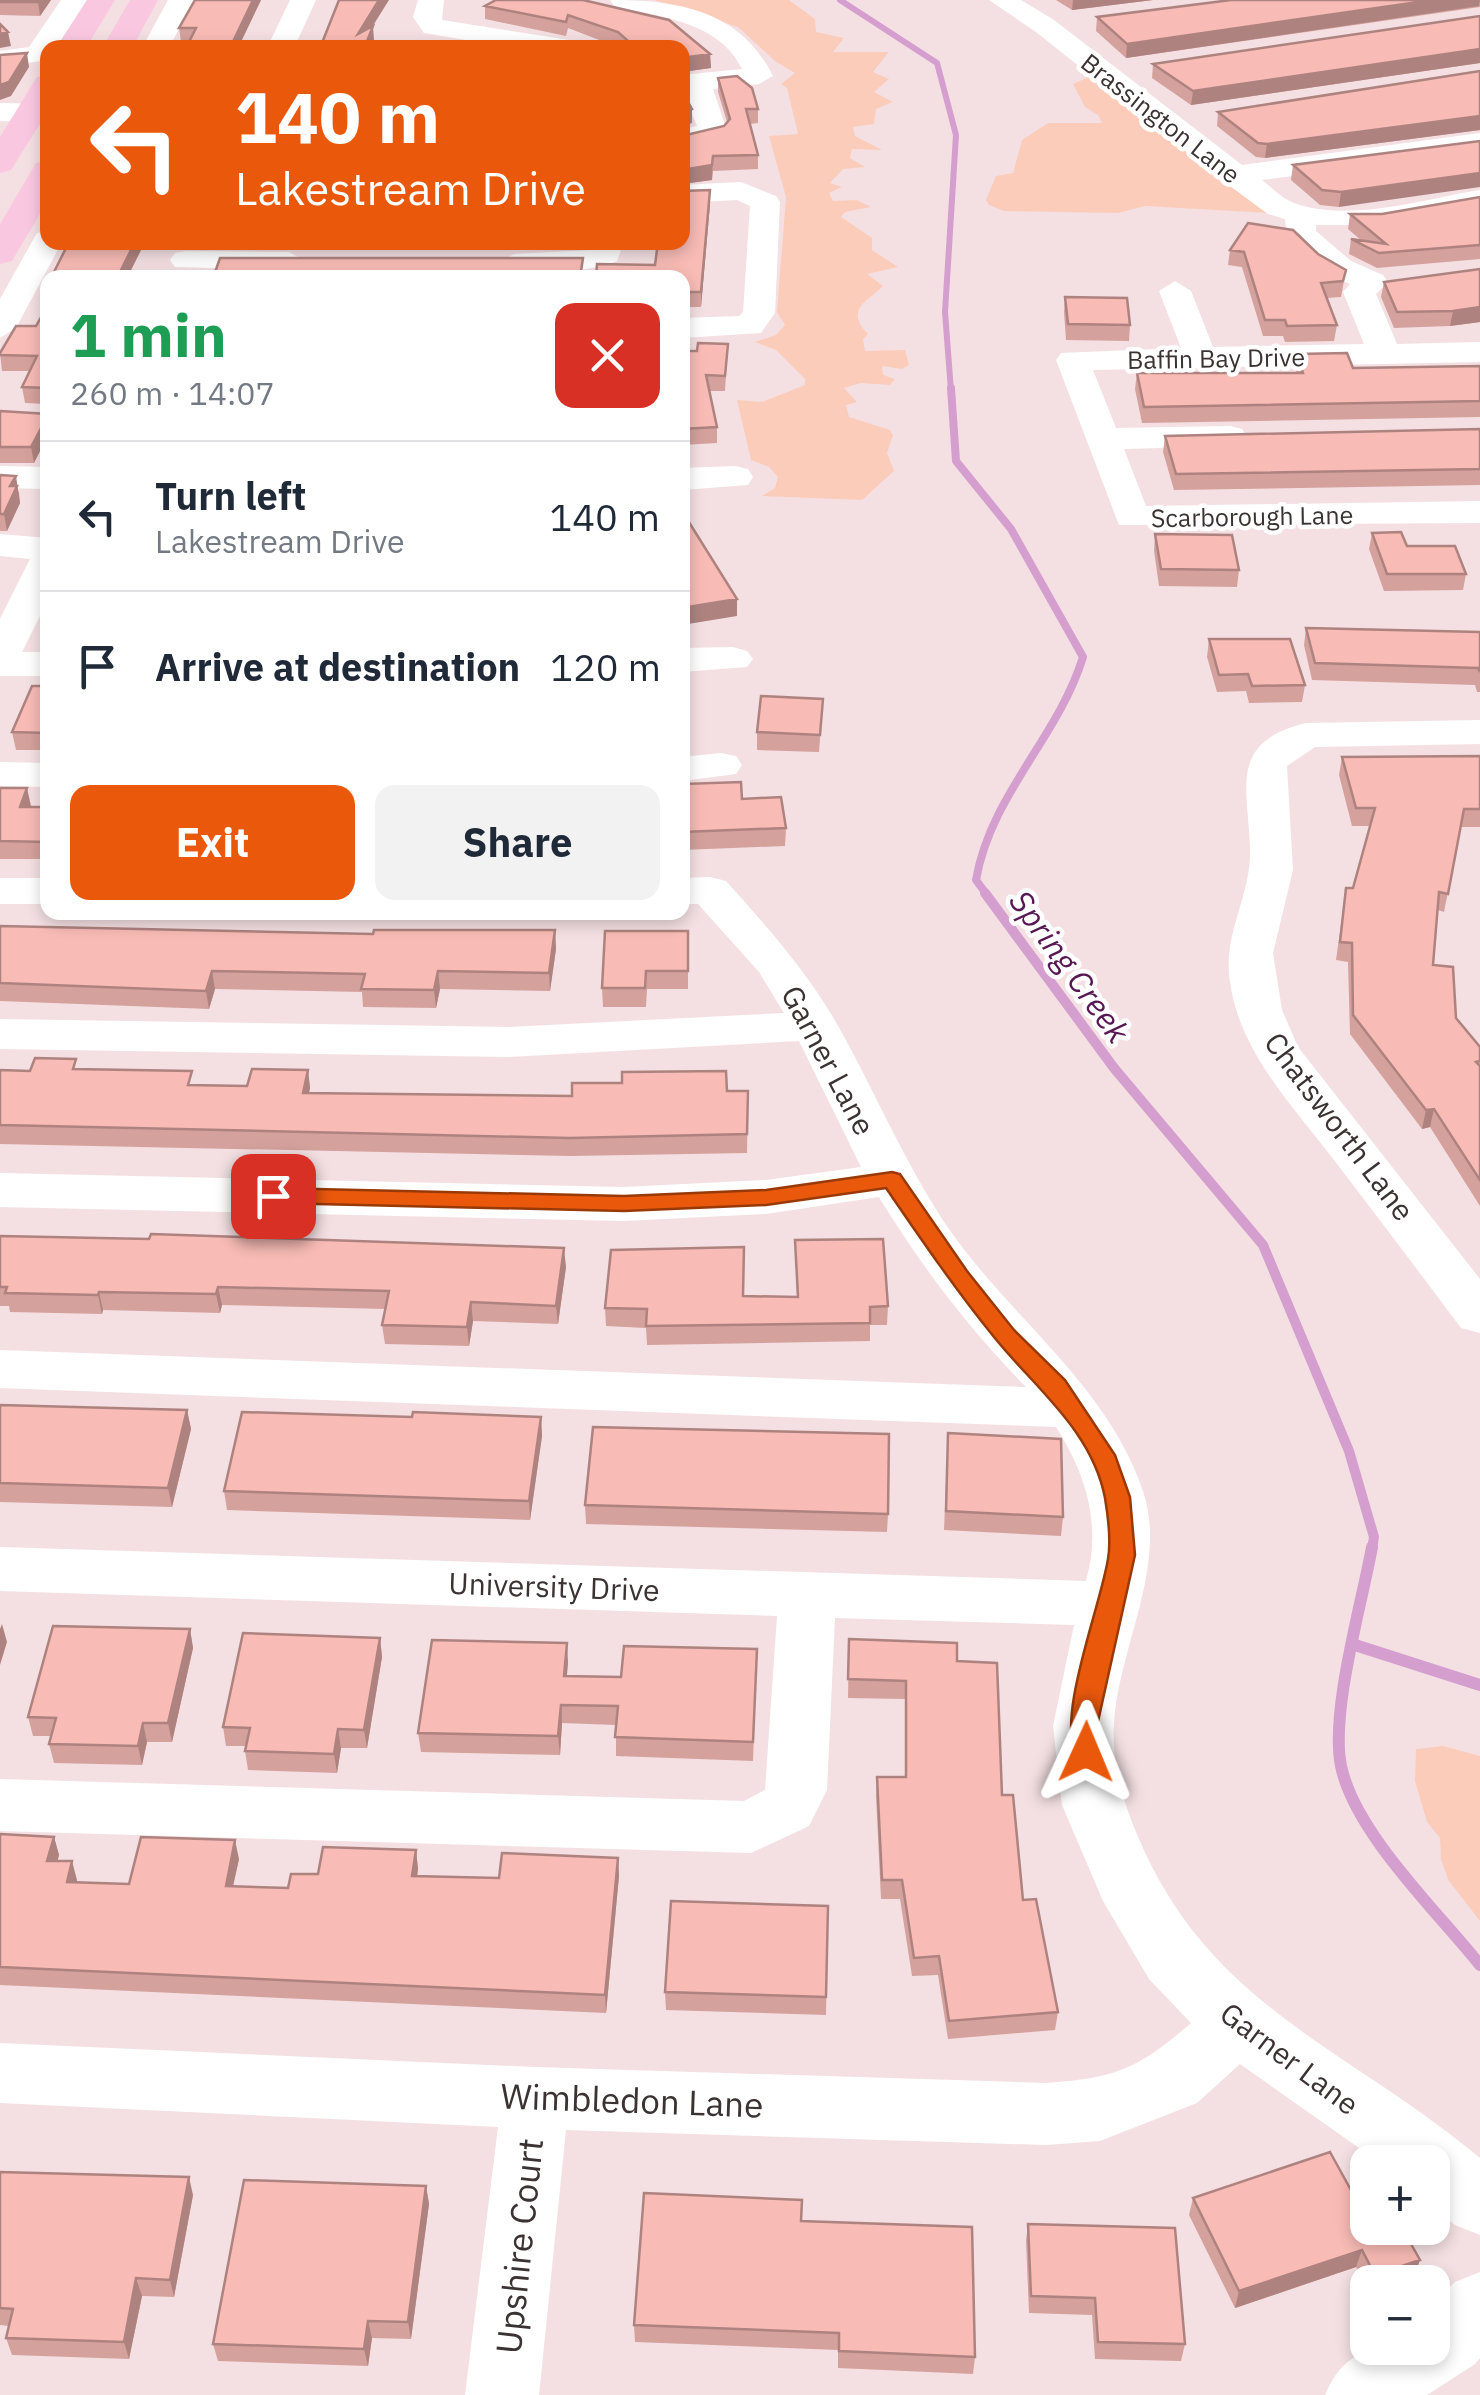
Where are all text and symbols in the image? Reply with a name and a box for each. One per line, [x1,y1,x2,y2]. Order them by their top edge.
street label: Brassington Lane [1075,46,1247,190]
text: 140 m [235,71,440,162]
icon: left [70,80,200,210]
text: Lakestream Drive [235,159,586,217]
text: 1 min [70,295,227,374]
button: close [555,303,660,408]
street label: Baffin Bay Drive [1127,340,1305,376]
text: 260 m · 14:07 [70,372,275,414]
text: Turn left [155,471,306,520]
icon: left [70,489,125,544]
text: 140 m [549,492,660,541]
street label: Scarborough Lane [1151,498,1353,534]
text: Lakestream Drive [155,520,405,562]
icon: arrive [70,639,125,694]
text: Arrive at destination [155,642,520,691]
text: 120 m [550,642,661,691]
button: Exit [70,785,355,900]
button: Share [375,785,660,900]
water label: Spring Creek [1000,881,1140,1052]
street label: Garner Lane [773,978,885,1142]
street label: Chatsworth Lane [1256,1024,1424,1228]
pin [231,1154,316,1239]
icon: arrive [246,1169,301,1224]
street label: University Drive [448,1563,660,1609]
position arrow [1034,1700,1138,1804]
street label: Garner Lane [1213,1993,1367,2123]
street label: Wimbledon Lane [500,2072,764,2128]
street label: Upshire Court [485,2136,553,2356]
map controls [1350,2145,1450,2365]
button: + [1350,2145,1450,2245]
button: − [1350,2265,1450,2365]

